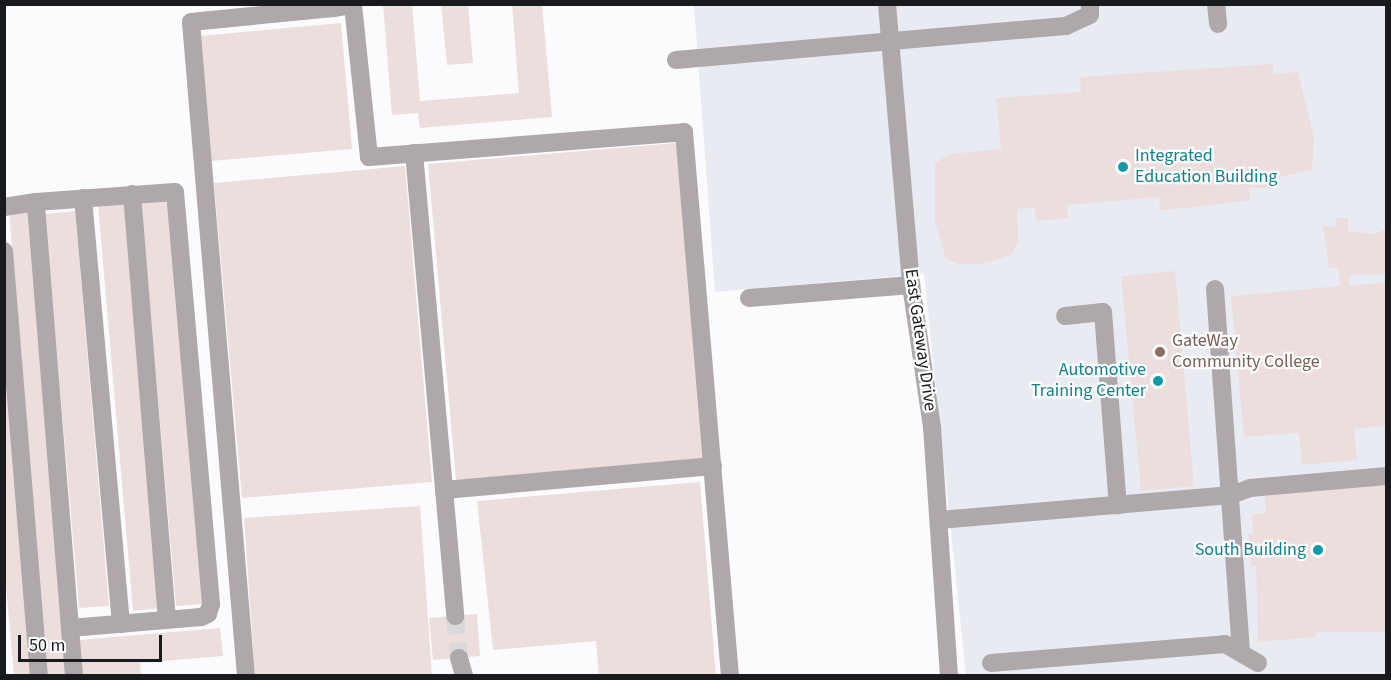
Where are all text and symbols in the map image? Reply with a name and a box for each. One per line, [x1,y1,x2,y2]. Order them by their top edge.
place label: Integrated Education Building [1135,146,1277,188]
marker: Integrated Education Building [1116,160,1130,174]
street label: East Gateway Drive [899,268,941,412]
place label: GateWay Community College [1172,331,1320,374]
marker: GateWay Community College [1153,345,1167,359]
place label: Automotive Training Center [1031,360,1146,403]
marker: Automotive Training Center [1151,374,1165,388]
place label: South Building [1195,539,1306,561]
marker: South Building [1311,543,1325,557]
scale bar [21,623,165,661]
text: 50 m [29,633,65,658]

